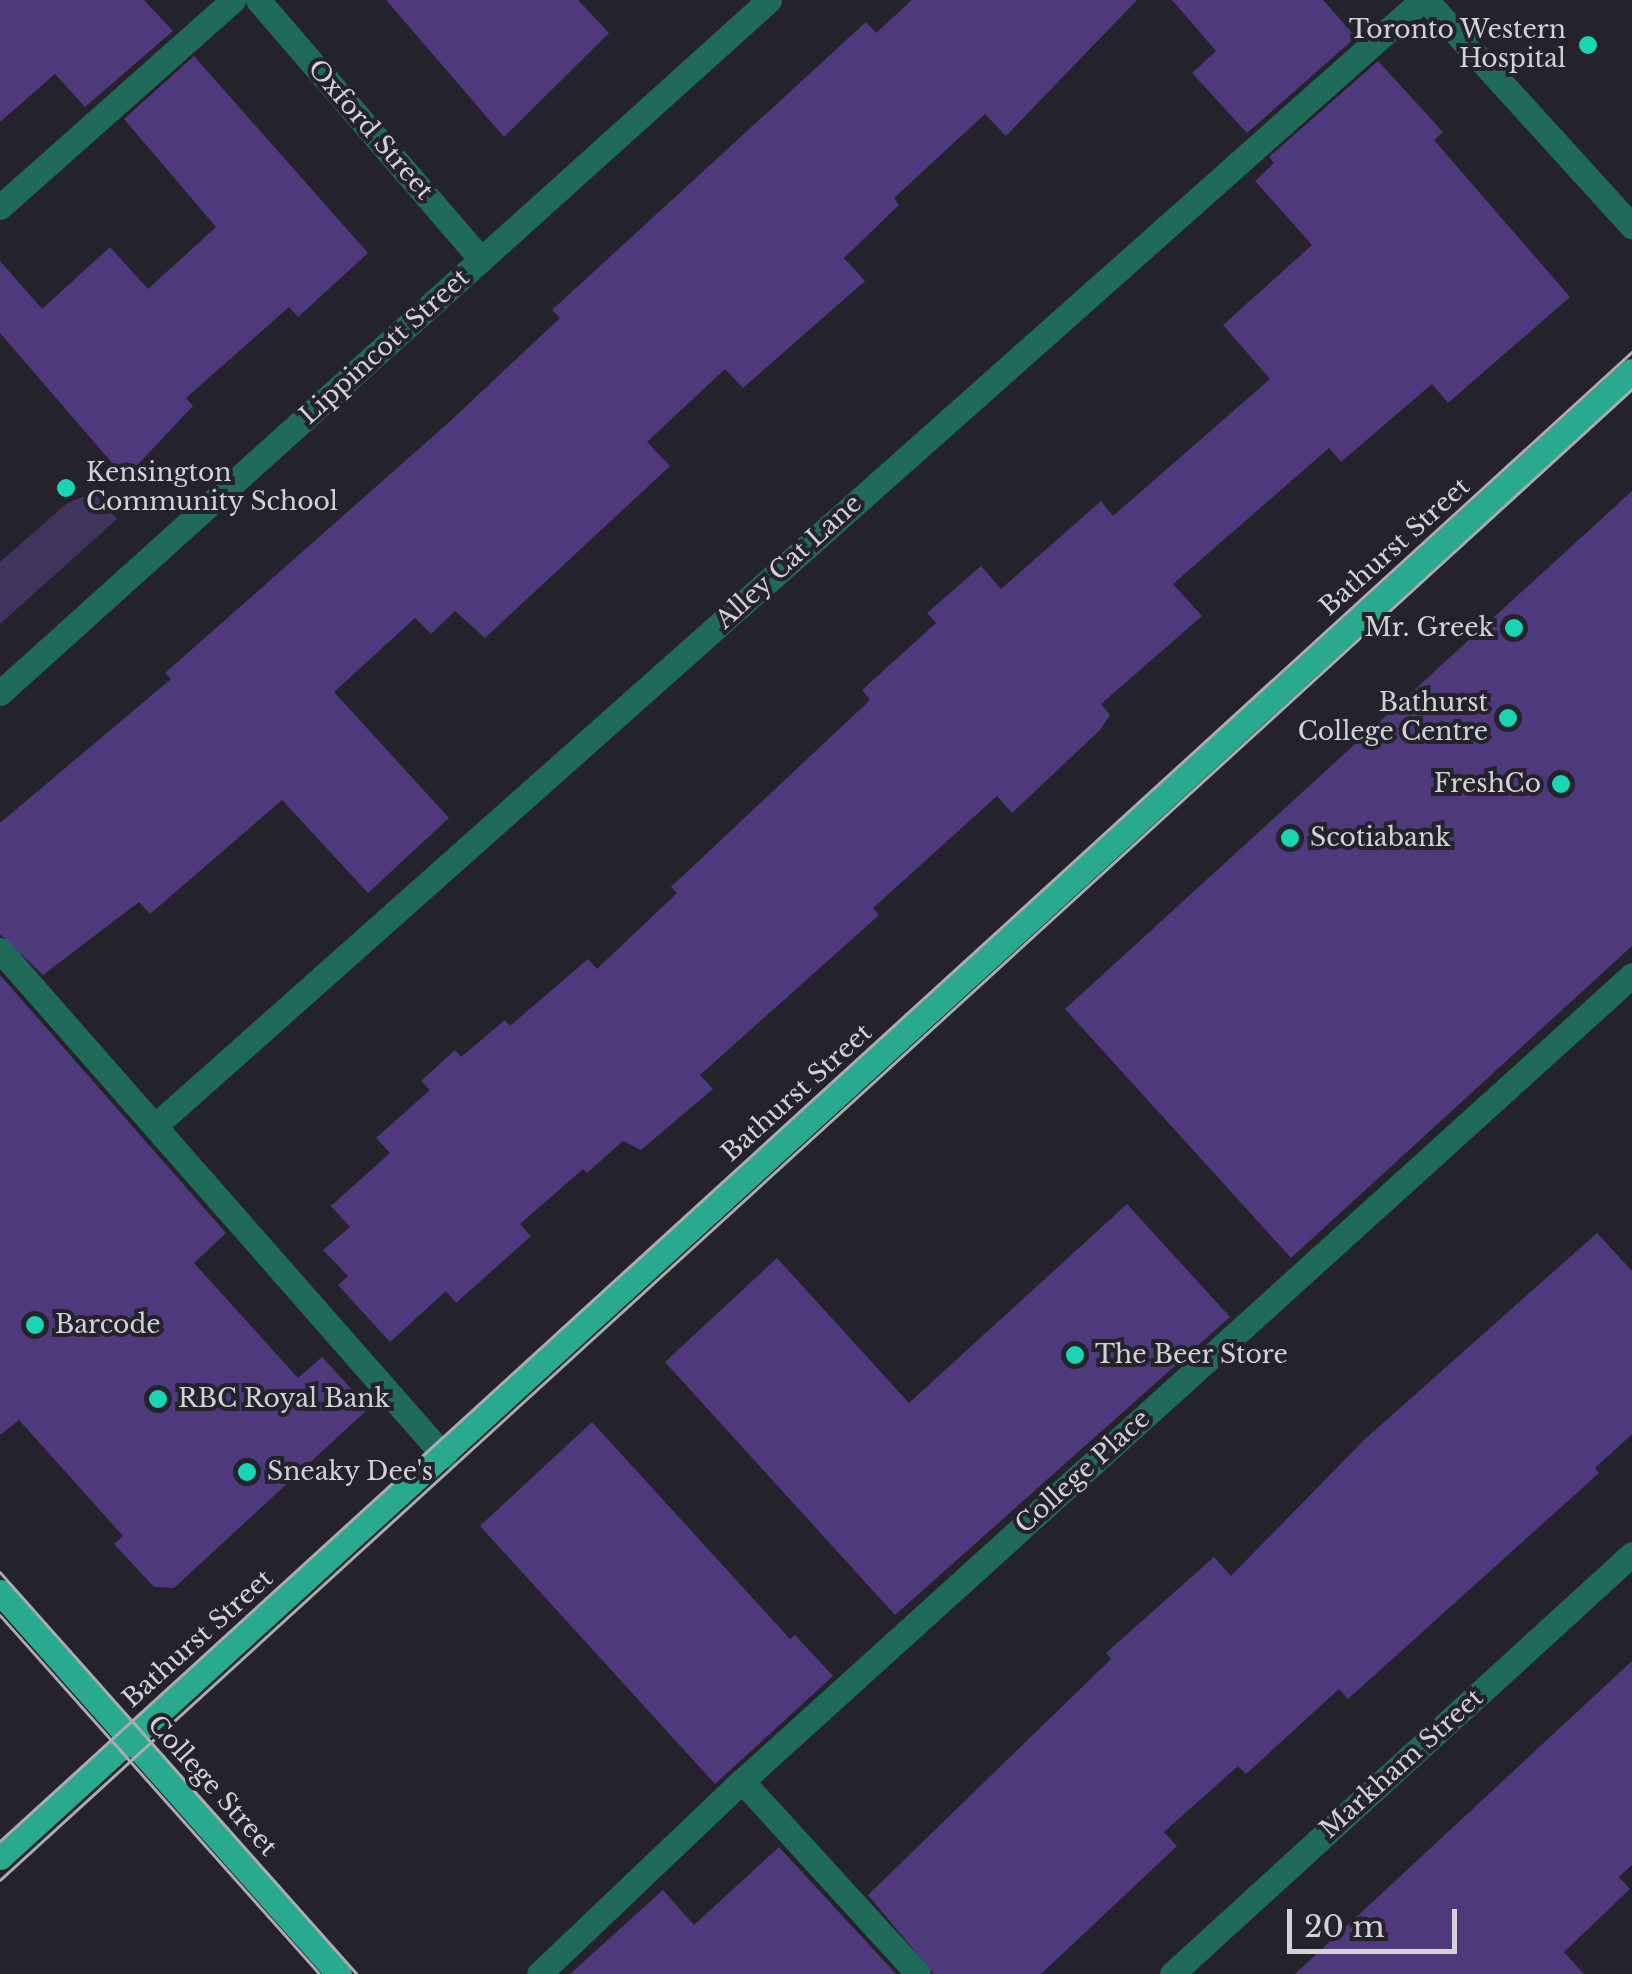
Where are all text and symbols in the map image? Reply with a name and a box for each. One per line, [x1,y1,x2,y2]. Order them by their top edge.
place label: Toronto Western Hospital [1348,16,1566,75]
marker: Toronto Western Hospital [1575,32,1601,58]
street label: Oxford Street [301,54,439,206]
street label: Lippincott Street [294,263,476,431]
place label: Kensington Community School [86,459,339,518]
street label: Bathurst Street [1314,472,1476,622]
marker: Kensington Community School [55,477,77,499]
street label: Alley Cat Lane [710,488,868,636]
place label: Mr. Greek [1365,613,1494,643]
marker: Mr. Greek [1503,617,1525,639]
place label: Bathurst College Centre [1298,689,1488,748]
marker: Bathurst College Centre [1497,707,1519,729]
place label: FreshCo [1434,769,1541,799]
marker: FreshCo [1550,773,1572,795]
place label: Scotiabank [1310,823,1451,853]
marker: Scotiabank [1279,827,1301,849]
street label: Bathurst Street [716,1018,878,1168]
place label: Barcode [55,1310,161,1340]
marker: Barcode [24,1314,46,1336]
place label: The Beer Store [1095,1340,1288,1370]
marker: The Beer Store [1064,1344,1086,1366]
place label: RBC Royal Bank [178,1384,390,1414]
marker: RBC Royal Bank [147,1388,169,1410]
street label: College Place [1010,1404,1156,1540]
place label: Sneaky Dee's [267,1457,434,1487]
marker: Sneaky Dee's [236,1461,258,1483]
street label: Bathurst Street [117,1564,279,1714]
street label: Markham Street [1314,1683,1490,1845]
street label: College Street [141,1710,283,1862]
scale bar [1292,1889,1462,1951]
text: 20 m [1304,1908,1385,1945]

